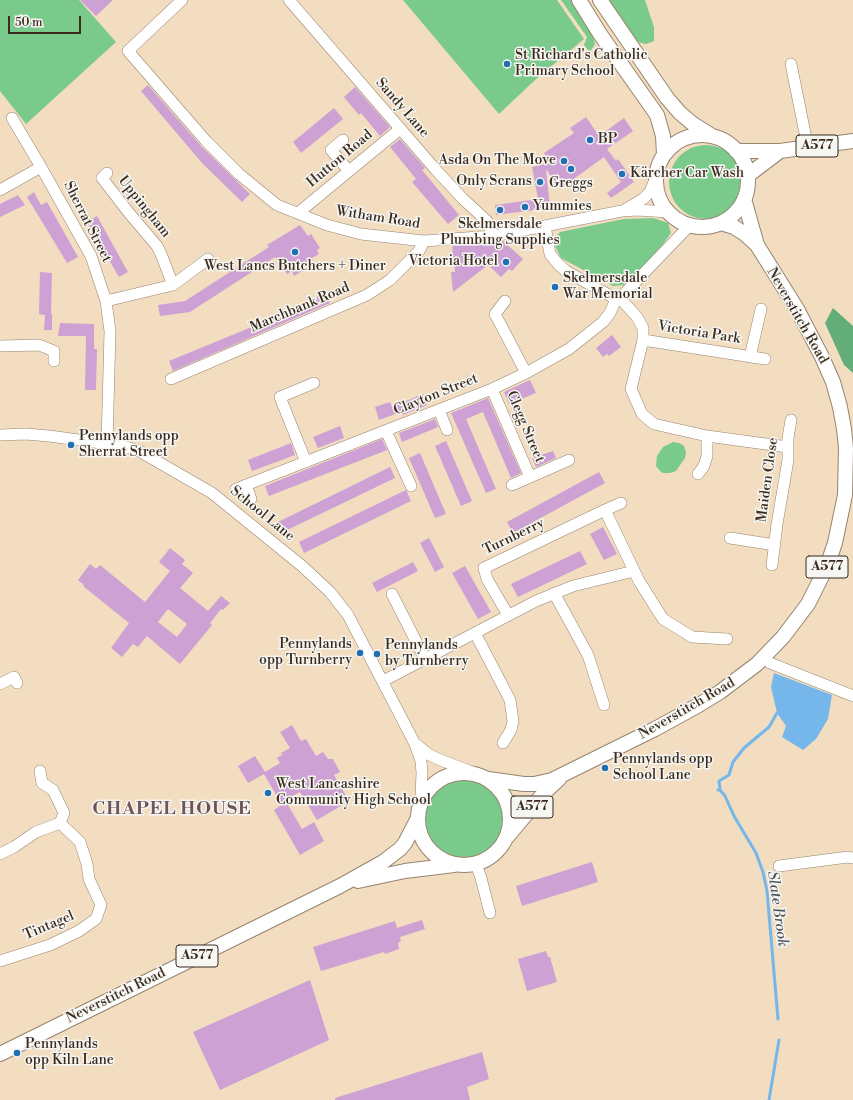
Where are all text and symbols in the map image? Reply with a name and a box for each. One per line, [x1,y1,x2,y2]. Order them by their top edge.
scale bar [10,8,83,34]
text: 50 m [15,15,43,30]
place label: St Richard's Catholic Primary School [515,48,647,80]
marker: St Richard's Catholic Primary School [502,59,512,69]
street label: Sandy Lane [372,75,432,141]
street label: Hutton Road [304,127,376,191]
place label: BP [598,132,617,148]
marker: BP [585,135,595,145]
road number: A577 [796,135,838,157]
place label: Asda On The Move [438,153,556,169]
marker: Asda On The Move [559,156,569,166]
marker: Greggs [566,164,576,174]
place label: Kärcher Car Wash [630,166,744,182]
marker: Kärcher Car Wash [617,169,627,179]
street label: Uppingham [114,173,174,241]
place label: Only Scrans [456,174,532,190]
place label: Greggs [549,176,593,192]
marker: Only Scrans [535,177,545,187]
street label: Sherrat Street [59,179,115,265]
place label: Yummies [533,199,592,215]
marker: Yummies [520,202,530,212]
street label: Witham Road [335,203,421,233]
marker: Skelmersdale Plumbing Supplies [495,205,505,215]
place label: Skelmersdale Plumbing Supplies [440,217,560,250]
marker: West Lancs Butchers + Diner [290,247,300,257]
place label: Victoria Hotel [408,254,498,270]
marker: Victoria Hotel [501,257,511,267]
place label: West Lancs Butchers + Diner [204,259,386,275]
street label: Neverstitch Road [763,265,831,367]
place label: Skelmersdale War Memorial [563,271,653,304]
street label: Marchbank Road [248,279,352,337]
marker: Skelmersdale War Memorial [550,282,560,292]
street label: Victoria Park [656,318,742,348]
street label: Clayton Street [391,370,481,420]
street label: Clegg Street [502,389,548,465]
place label: Pennylands opp Sherrat Street [79,429,179,462]
street label: Maiden Close [754,437,782,523]
marker: Pennylands opp Sherrat Street [66,440,76,450]
street label: School Lane [226,483,298,545]
street label: Turnberry [481,515,547,559]
road number: A577 [806,556,848,578]
place label: Pennylands opp Turnberry [259,637,352,670]
place label: Pennylands by Turnberry [385,638,469,670]
marker: Pennylands opp Turnberry [355,648,365,658]
marker: Pennylands by Turnberry [372,649,382,659]
street label: Neverstitch Road [636,675,738,743]
place label: Pennylands opp School Lane [613,752,713,784]
marker: Pennylands opp School Lane [600,763,610,773]
place label: West Lancashire Community High School [276,777,431,810]
marker: West Lancashire Community High School [263,788,273,798]
road number: A577 [511,796,553,818]
district label: CHAPEL HOUSE [92,799,252,821]
water label: Slate Brook [763,870,791,948]
street label: Tintagel [21,908,77,944]
road number: A577 [176,945,218,967]
street label: Neverstitch Road [64,965,168,1027]
place label: Pennylands opp Kiln Lane [25,1037,114,1070]
marker: Pennylands opp Kiln Lane [12,1048,22,1058]

